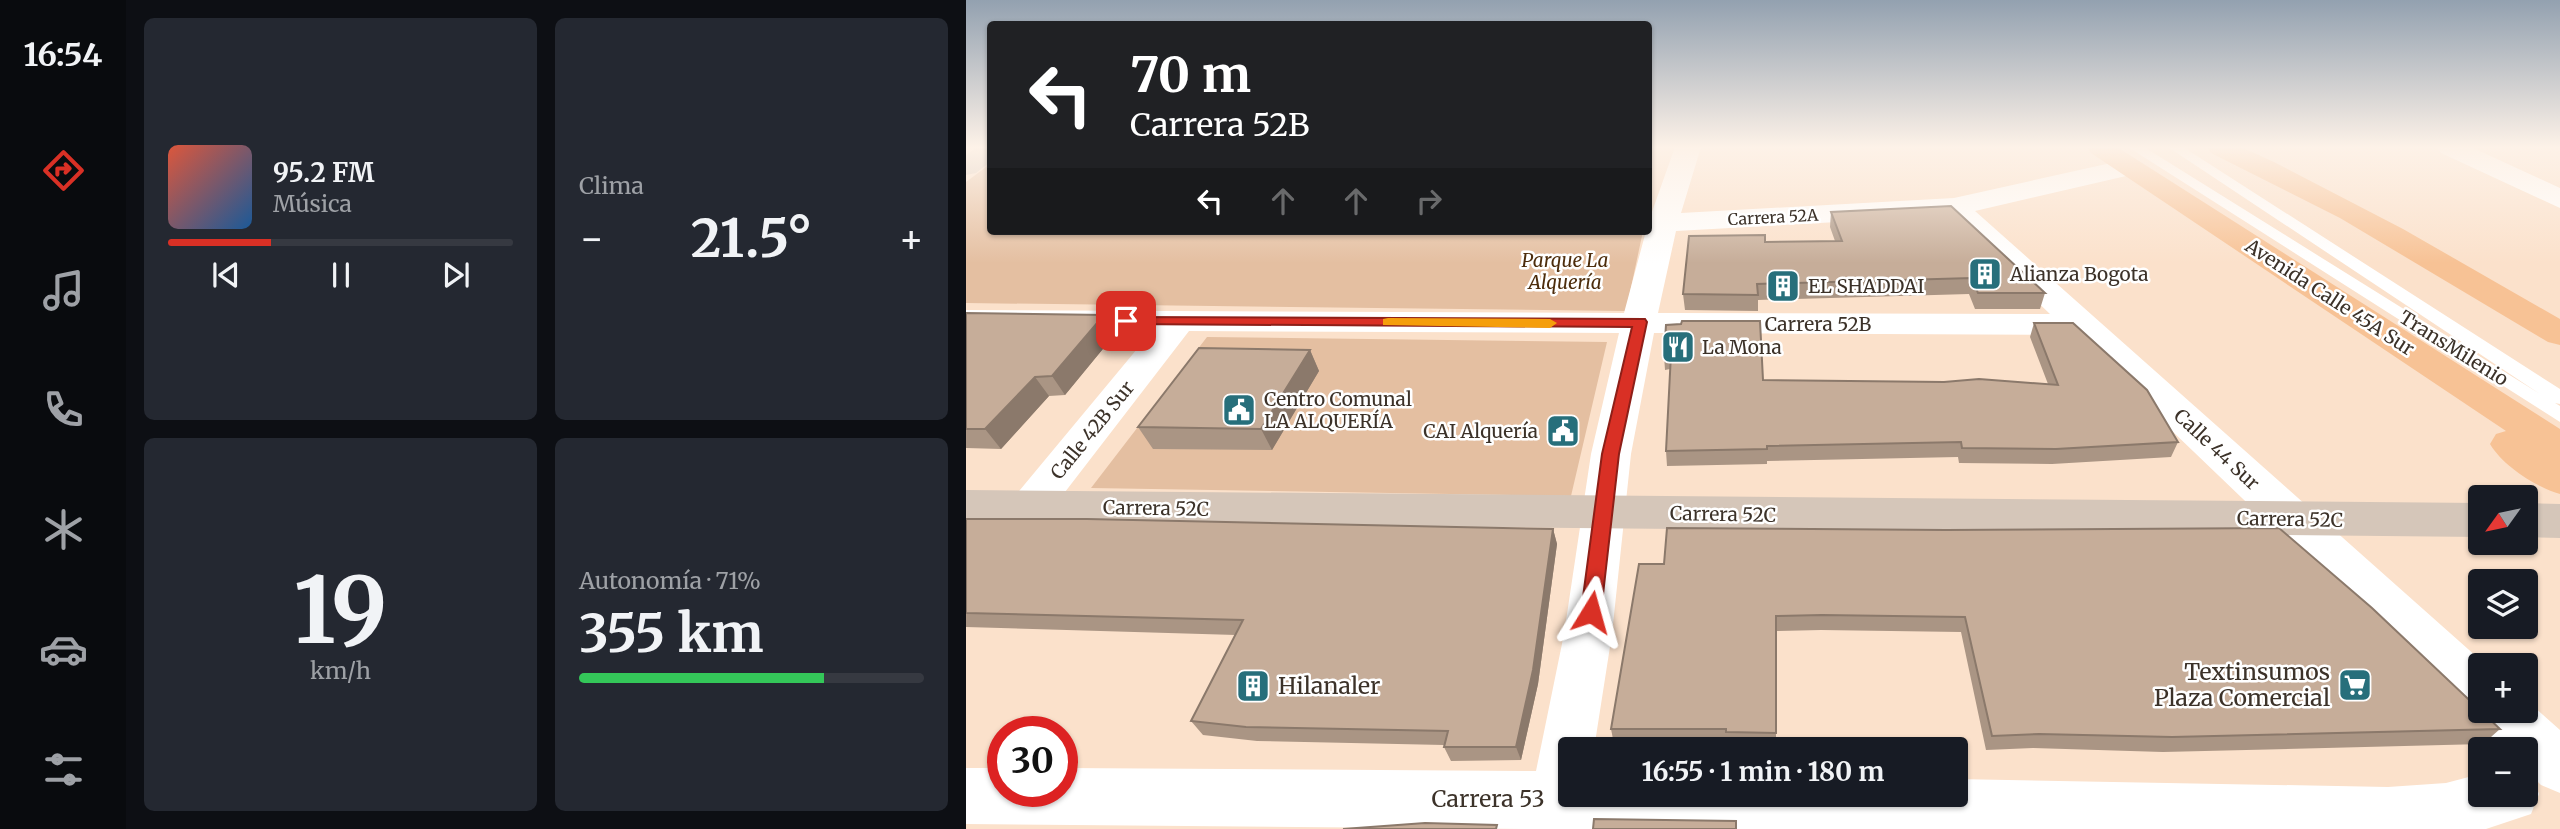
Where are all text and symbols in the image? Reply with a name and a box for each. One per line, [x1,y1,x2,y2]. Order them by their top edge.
text: 16:54 [24,35,102,75]
text: 70 m [1130,44,1251,105]
icon: left [1015,49,1106,140]
text: Carrera 52B [1130,105,1309,145]
icon: directions [39,146,88,195]
text: 95.2 FM [273,156,374,189]
text: Clima [579,171,644,200]
icon: left [1191,182,1229,220]
icon: ahead [1264,182,1302,220]
icon: ahead [1337,182,1375,220]
icon: right [1410,182,1448,220]
text: Música [273,189,352,218]
street label: Carrera 52A [1727,205,1819,229]
text: 21.5° [691,206,812,271]
text: − [579,215,604,262]
text: + [899,215,924,262]
street label: Avenida Calle 45A Sur [2240,233,2419,361]
park label: Parque La Alquería [1521,248,1609,294]
building icon: Alianza Bogota [1966,255,2004,293]
icon: previous [207,256,245,294]
icon: pause [322,256,360,294]
icon: next [437,256,475,294]
place label: Alianza Bogota [2009,262,2148,286]
icon: music [39,266,88,315]
building icon: EL SHADDAI [1764,267,1802,305]
place label: EL SHADDAI [1808,274,1924,298]
pin [1096,291,1156,351]
icon: arrive [1107,302,1145,340]
street label: TransMilenio [2395,305,2513,391]
street label: Carrera 52B [1765,312,1872,336]
restaurant icon: La Mona [1659,328,1697,366]
place label: La Mona [1702,335,1782,359]
street label: Calle 42B Sur [1045,376,1139,484]
icon: phone [39,385,88,434]
place label: Centro Comunal LA ALQUERÍA [1264,387,1412,433]
public building icon: Centro Comunal LA ALQUERÍA [1220,391,1258,429]
street label: Calle 44 Sur [2169,403,2265,495]
public building icon: CAI Alquería [1544,412,1582,450]
place label: CAI Alquería [1423,419,1538,443]
north arrow [2468,485,2538,555]
map controls [2468,485,2538,807]
street label: Carrera 52C [1103,495,1209,521]
street label: Carrera 52C [1670,501,1776,527]
icon: climate [39,505,88,554]
street label: Carrera 52C [2237,506,2343,532]
text: 19 [293,553,388,668]
text: Autonomía · 71% [579,566,761,595]
button: layers [2468,569,2538,639]
position arrow [1554,575,1628,649]
text: 355 km [579,601,763,666]
icon: car [39,625,88,674]
button: + [2468,653,2538,723]
text: km/h [310,656,371,685]
place label: Textinsumos Plaza Comercial [2154,657,2330,712]
supermarket icon: Textinsumos Plaza Comercial [2336,666,2374,704]
building icon: Hilanaler [1234,667,1272,705]
place label: Hilanaler [1278,671,1380,700]
speed limit sign: 30 [987,716,1078,807]
button: − [2468,737,2538,807]
icon: filters [39,745,88,794]
text: 16:55 · 1 min · 180 m [1642,755,1884,788]
street label: Carrera 53 [1431,784,1545,813]

